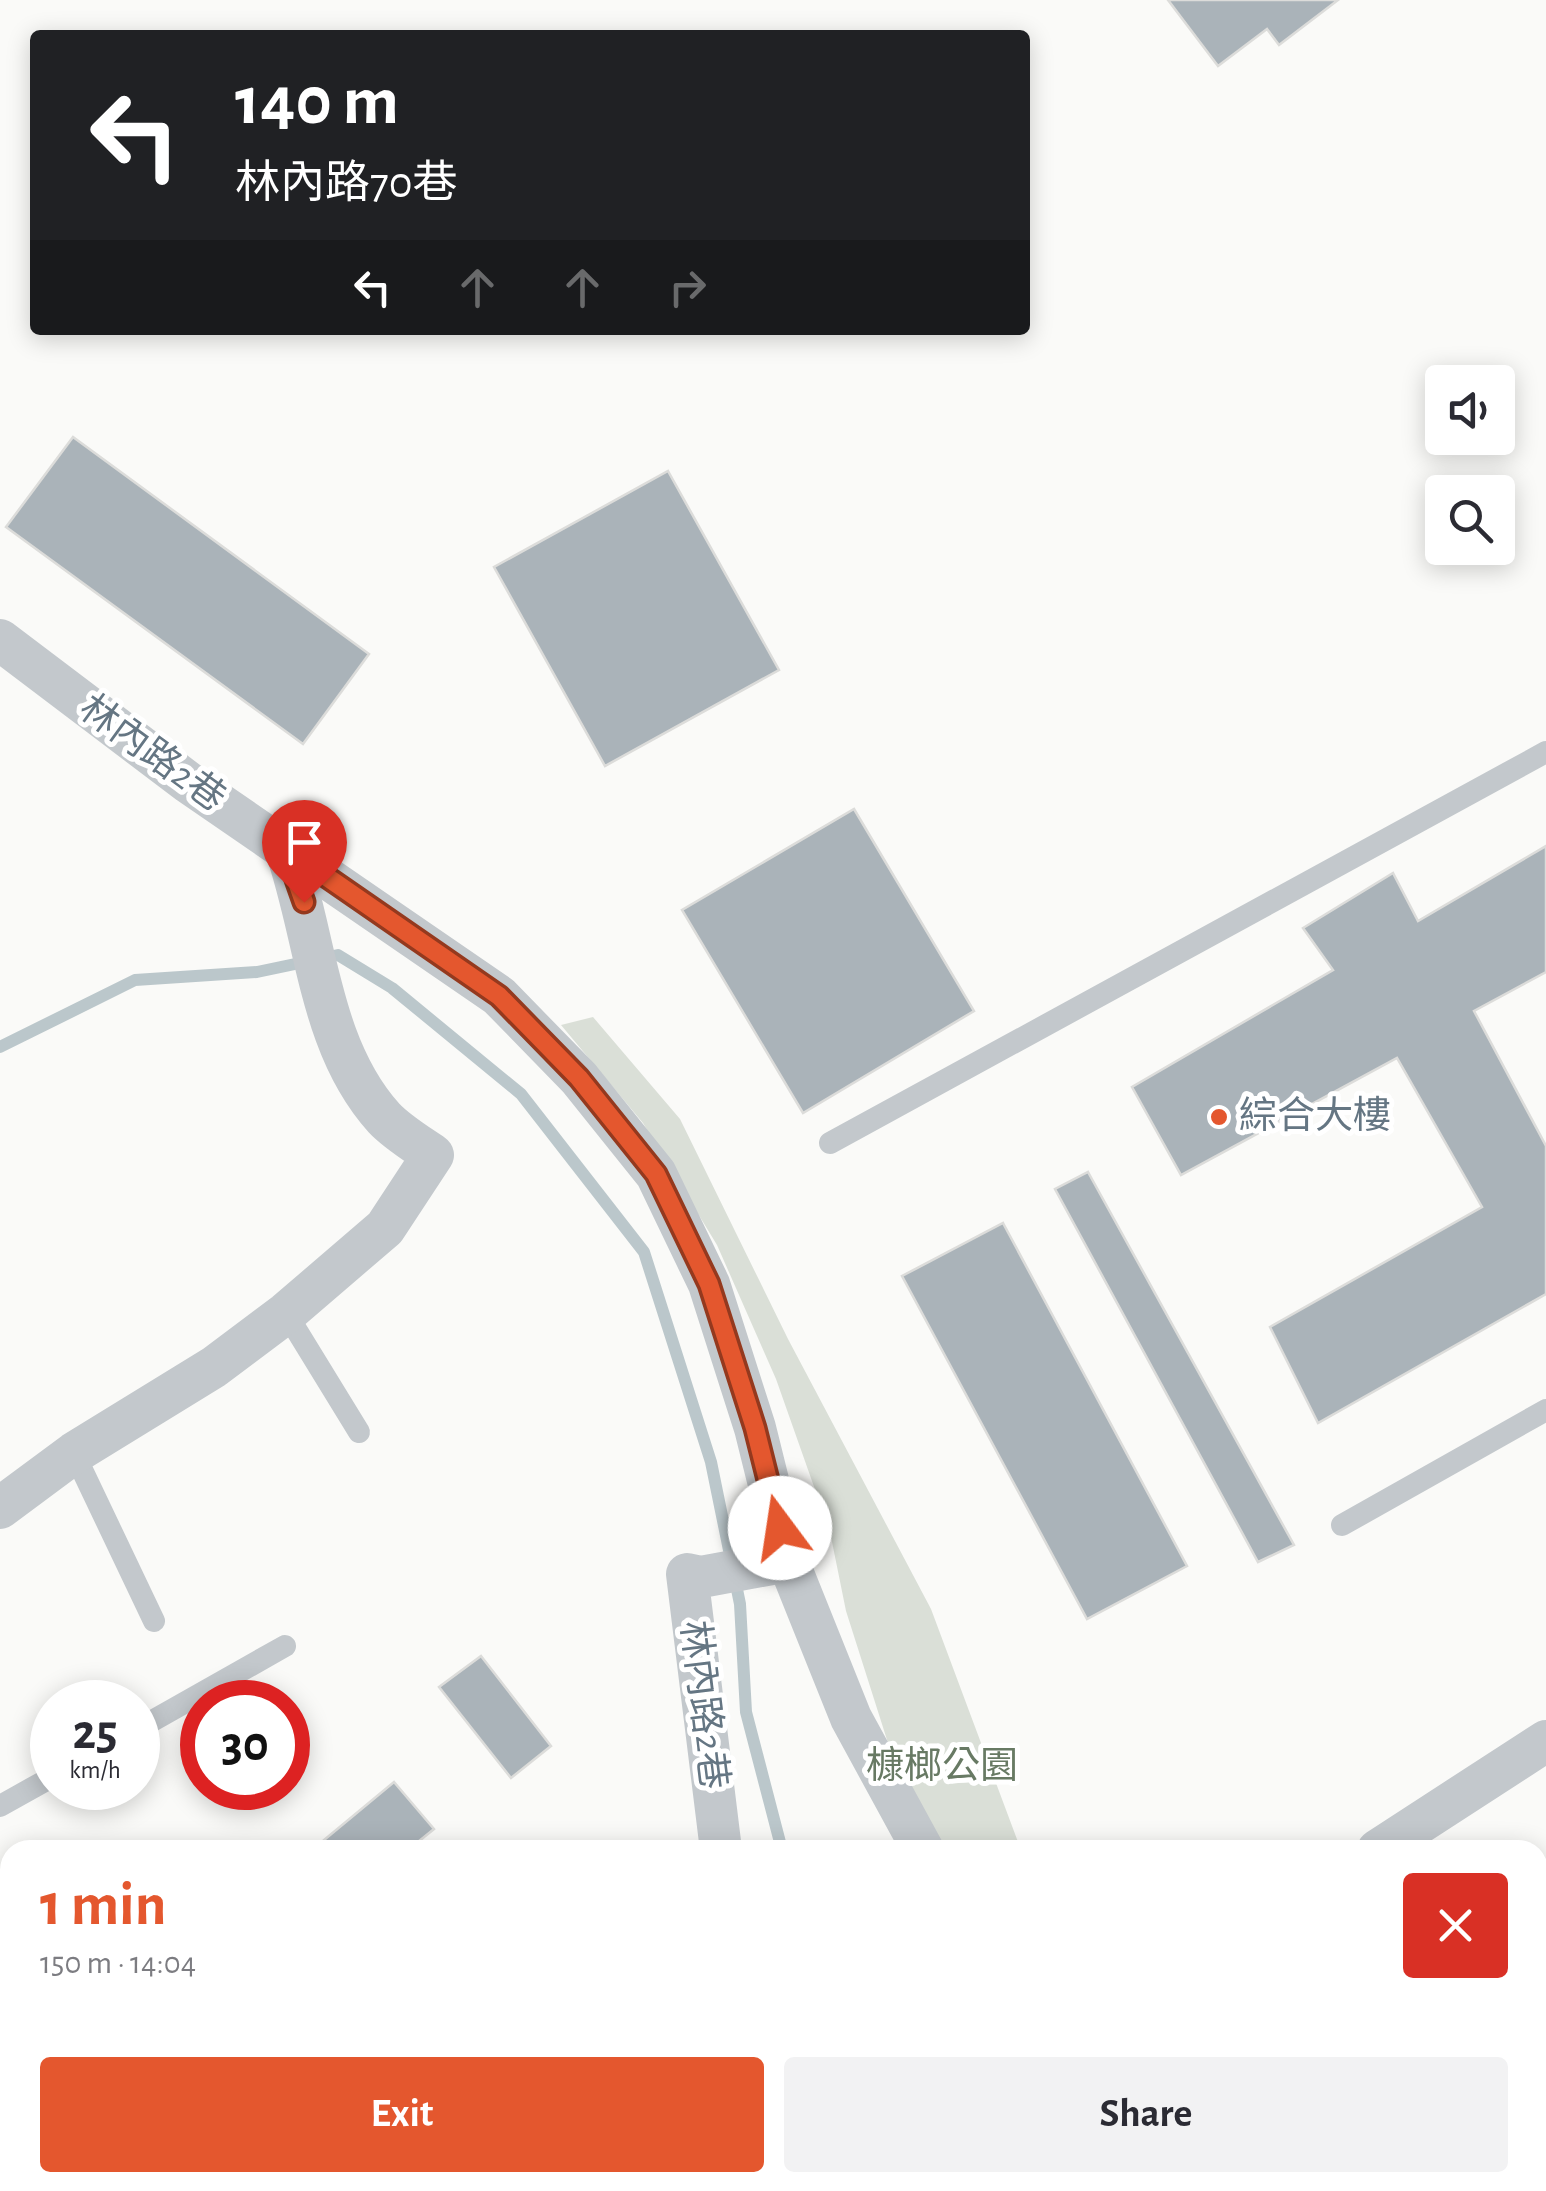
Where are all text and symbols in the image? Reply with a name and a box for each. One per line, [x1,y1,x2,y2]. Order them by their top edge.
text: 140 m [235,67,399,137]
icon: left [70,70,200,200]
text: 林內路70巷 [235,161,458,206]
icon: left [345,260,400,315]
icon: ahead [450,260,505,315]
icon: ahead [555,260,610,315]
icon: right [660,260,715,315]
map controls [1425,365,1515,565]
button: sound [1425,365,1515,455]
button: search [1425,475,1515,565]
street label: 林內路2巷 [72,686,233,819]
pin [262,800,347,903]
icon: arrive [277,815,332,870]
place label: 綜合大樓 [1239,1095,1391,1136]
marker: 綜合大樓 [1208,1106,1230,1128]
position arrow [728,1476,832,1580]
street label: 林內路2巷 [674,1618,735,1791]
speed limit sign: 30 [180,1680,310,1810]
text: 25 [72,1708,118,1758]
park label: 槺榔公園 [866,1745,1018,1786]
text: km/h [69,1758,121,1783]
button: close [1403,1873,1508,1978]
text: 1 min [40,1876,166,1936]
text: 150 m · 14:04 [40,1947,196,1979]
button: Exit [40,2057,764,2172]
button: Share [784,2057,1508,2172]

